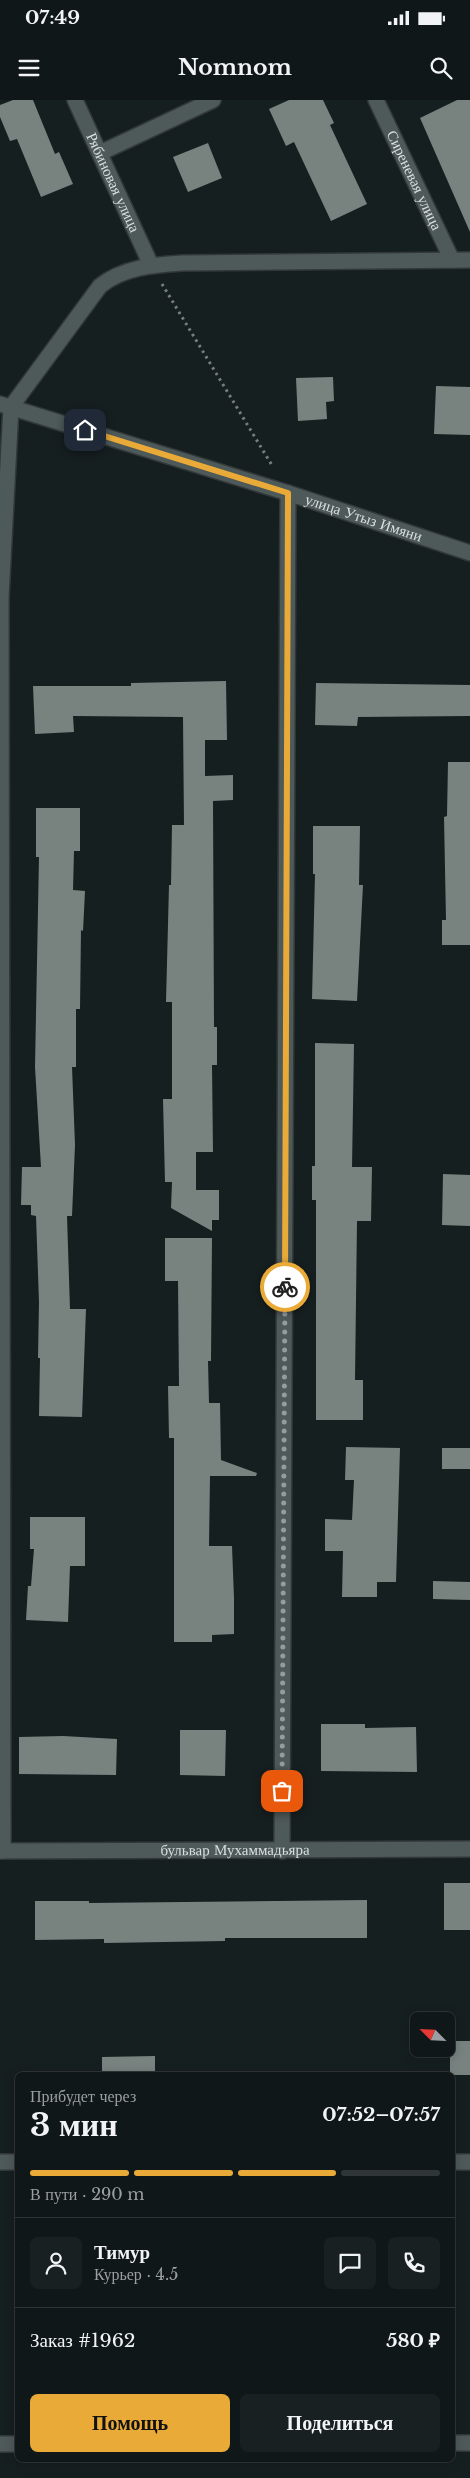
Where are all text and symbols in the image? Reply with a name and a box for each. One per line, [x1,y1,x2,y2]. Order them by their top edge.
text: 07:49 [25,6,80,29]
icon: menu [15,54,43,82]
text: Nomnom [178,54,292,81]
icon: search [427,54,455,82]
street label: Сиреневая улица [383,127,447,234]
street label: Рябиновая улица [82,130,145,236]
pin [64,409,106,451]
icon: home [71,416,99,444]
street label: улица Утыз Имяни [303,489,425,546]
courier [260,1262,310,1312]
icon: bike [271,1273,299,1301]
pin [261,1770,303,1812]
icon: bag [268,1777,296,1805]
street label: бульвар Мухаммадьяра [160,1840,310,1859]
north arrow [410,2012,455,2058]
map controls [410,2012,455,2057]
text: Прибудет через [30,2086,136,2106]
text: 07:52–07:57 [322,2103,440,2126]
text: 3 мин [30,2105,118,2145]
text: В пути · 290 m [30,2184,144,2204]
button: person [30,2237,82,2289]
button: chat [324,2237,376,2289]
button: phone [388,2237,440,2289]
text: Тимур [94,2241,150,2264]
text: Курьер · 4.5 [94,2264,178,2284]
text: Заказ #1962 [30,2329,136,2352]
text: 580 ₽ [386,2329,440,2352]
button: Помощь [30,2394,230,2452]
button: Поделиться [240,2394,440,2452]

